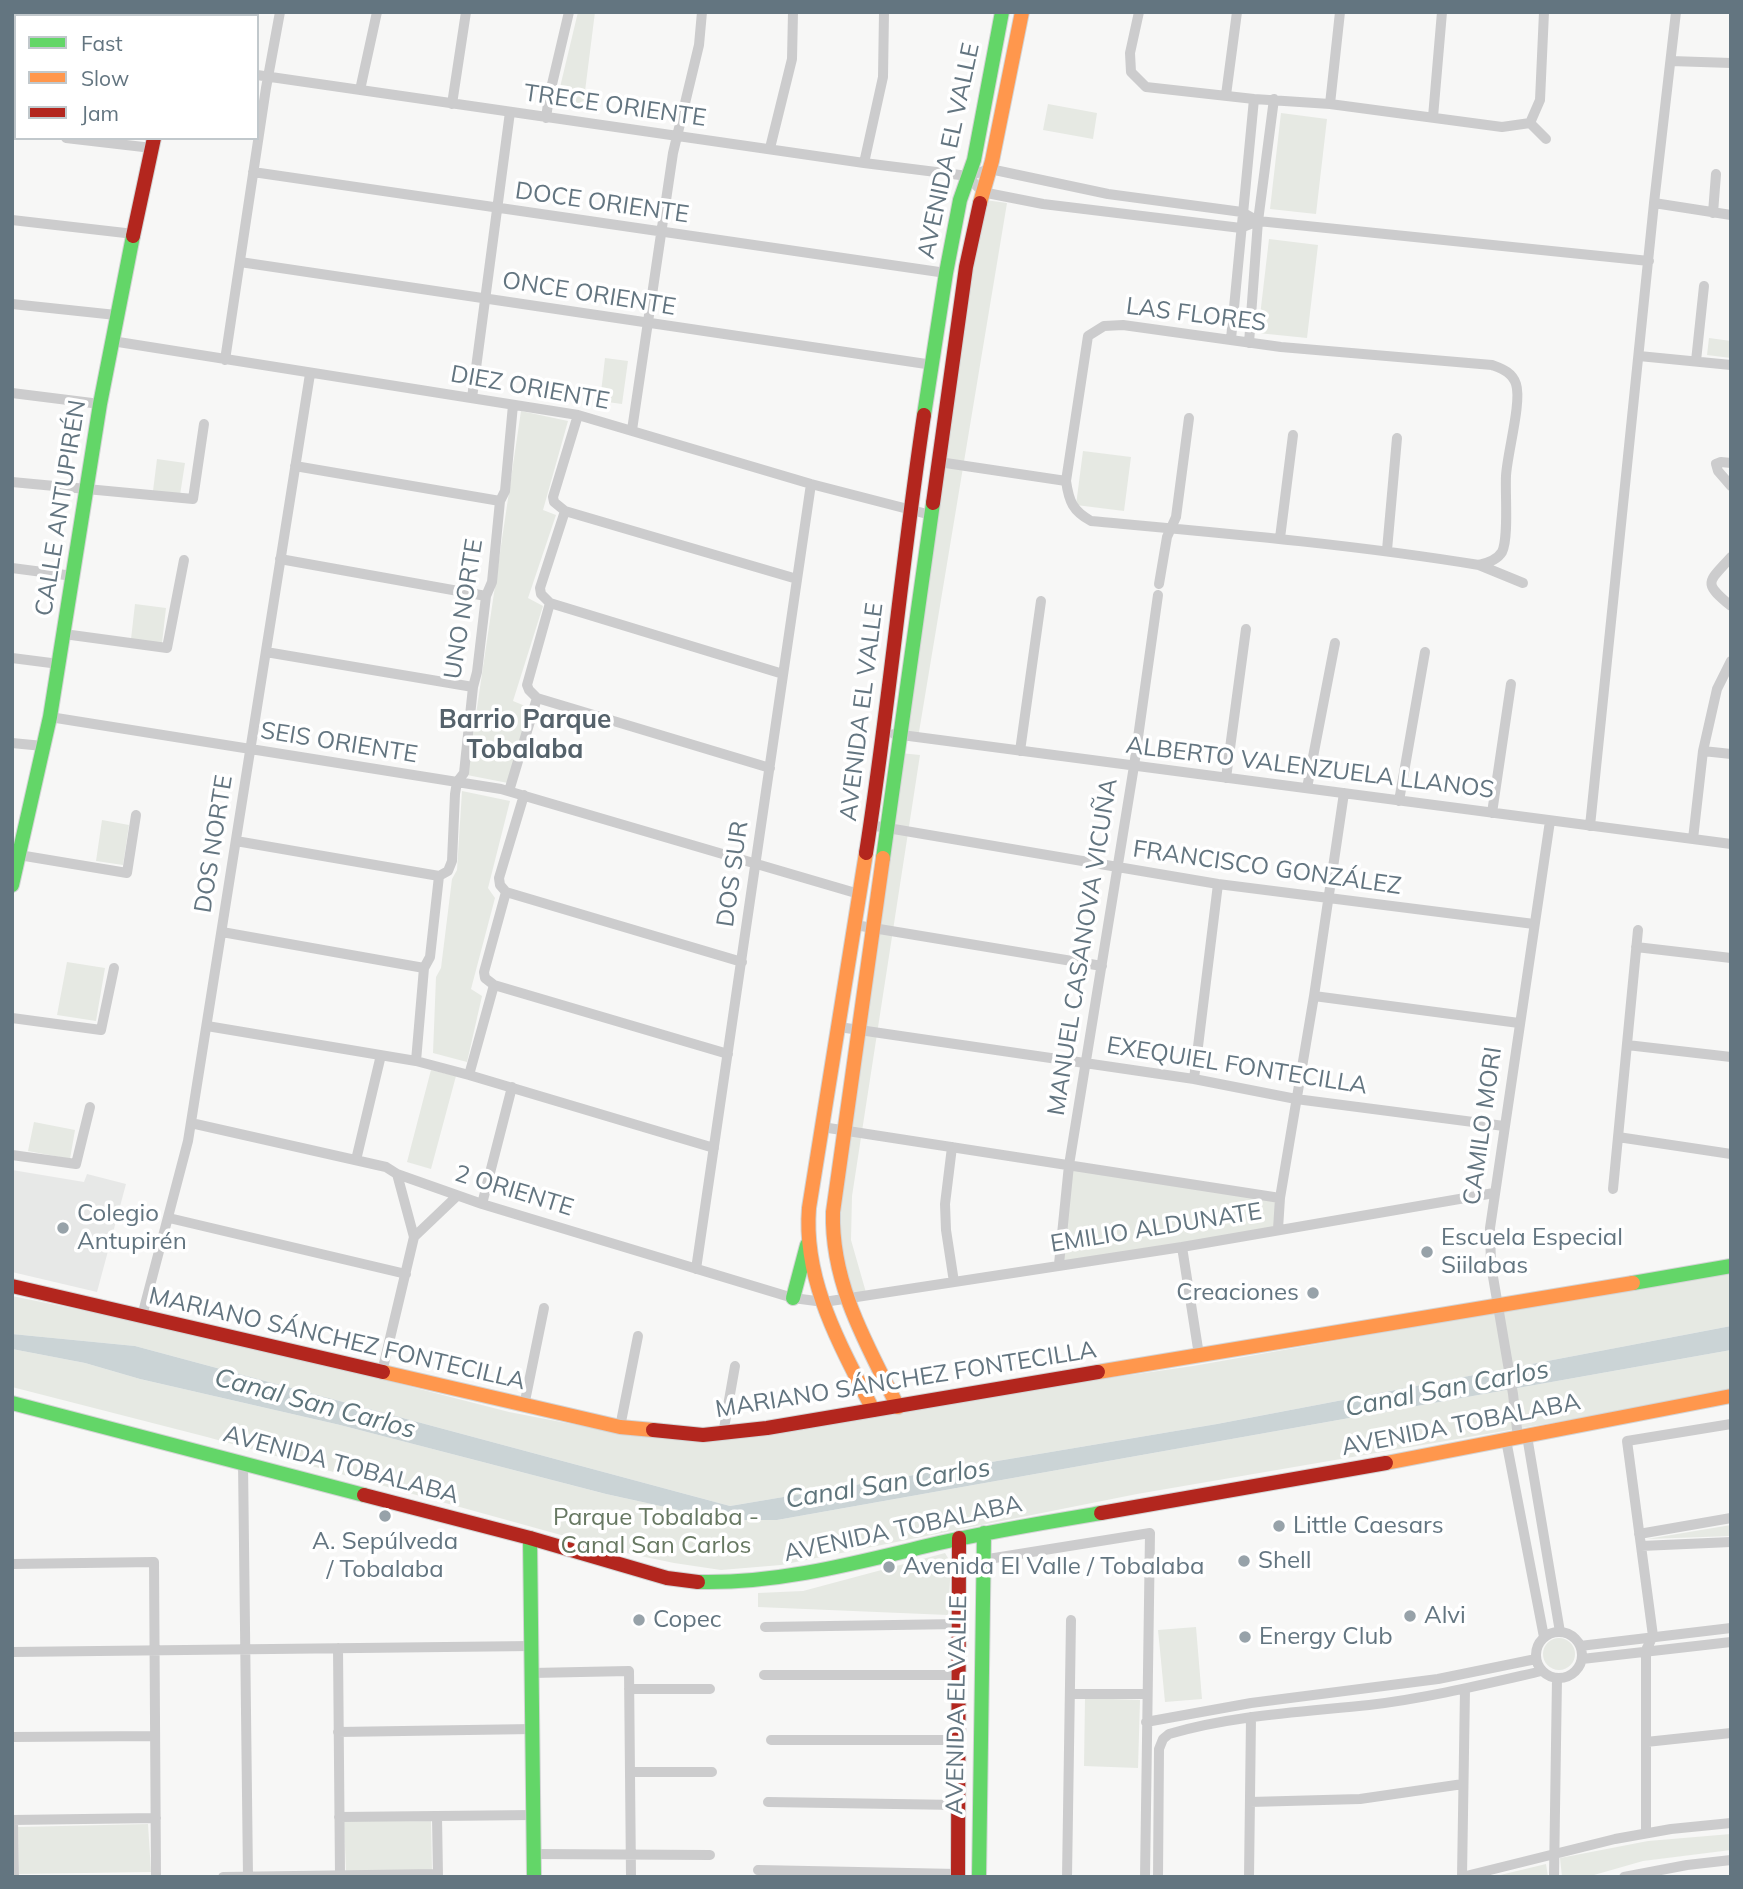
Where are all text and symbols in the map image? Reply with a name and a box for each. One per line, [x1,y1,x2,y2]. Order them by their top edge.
legend [14,14,259,140]
text: Fast [81,30,123,56]
street label: AVENIDA EL VALLE [912,41,986,261]
text: Slow [81,65,129,91]
street label: TRECE ORIENTE [522,79,708,133]
text: Jam [81,100,119,126]
street label: DOCE ORIENTE [513,177,691,229]
street label: ONCE ORIENTE [500,266,678,322]
street label: LAS FLORES [1124,292,1268,338]
street label: DIEZ ORIENTE [448,360,612,416]
street label: CALLE ANTUPIRÉN [30,398,92,618]
street label: UNO NORTE [439,537,489,681]
street label: AVENIDA EL VALLE [834,601,890,823]
district label: Barrio Parque Tobalaba [439,704,611,766]
street label: SEIS ORIENTE [258,716,420,770]
street label: ALBERTO VALENZUELA LLANOS [1124,731,1496,805]
street label: DOS NORTE [189,773,239,915]
street label: MANUEL CASANOVA VICUÑA [1042,776,1124,1118]
street label: DOS SUR [711,819,755,929]
street label: FRANCISCO GONZÁLEZ [1131,835,1403,901]
street label: EXEQUIEL FONTECILLA [1105,1031,1369,1101]
street label: CAMILO MORI [1458,1045,1508,1207]
street label: 2 ORIENTE [451,1159,577,1223]
street label: EMILIO ALDUNATE [1048,1197,1264,1259]
place label: Colegio Antupirén [77,1200,187,1256]
marker: Colegio Antupirén [55,1220,71,1236]
place label: Escuela Especial Siilabas [1441,1224,1623,1280]
marker: Escuela Especial Siilabas [1419,1244,1435,1260]
place label: Creaciones [1176,1279,1299,1307]
street label: MARIANO SÁNCHEZ FONTECILLA [146,1282,528,1396]
marker: Creaciones [1305,1285,1321,1301]
street label: MARIANO SÁNCHEZ FONTECILLA [713,1336,1099,1424]
water label: Canal San Carlos [1342,1354,1552,1424]
water label: Canal San Carlos [211,1362,419,1446]
street label: AVENIDA TOBALABA [1339,1388,1583,1462]
street label: AVENIDA TOBALABA [220,1420,462,1510]
water label: Canal San Carlos [783,1452,993,1516]
street label: AVENIDA TOBALABA [781,1490,1025,1568]
park label: Parque Tobalaba - Canal San Carlos [553,1504,759,1560]
marker: A. Sepúlveda / Tobalaba [377,1508,393,1524]
place label: Little Caesars [1293,1512,1444,1540]
marker: Little Caesars [1271,1518,1287,1534]
place label: A. Sepúlveda / Tobalaba [312,1528,458,1584]
place label: Shell [1258,1547,1311,1575]
place label: Avenida El Valle / Tobalaba [903,1553,1204,1581]
marker: Shell [1236,1553,1252,1569]
marker: Avenida El Valle / Tobalaba [881,1559,897,1575]
street label: AVENIDA EL VALLE [941,1595,973,1815]
place label: Alvi [1424,1602,1466,1630]
place label: Copec [653,1606,722,1634]
marker: Alvi [1402,1608,1418,1624]
marker: Copec [631,1612,647,1628]
place label: Energy Club [1259,1623,1393,1651]
marker: Energy Club [1237,1629,1253,1645]

